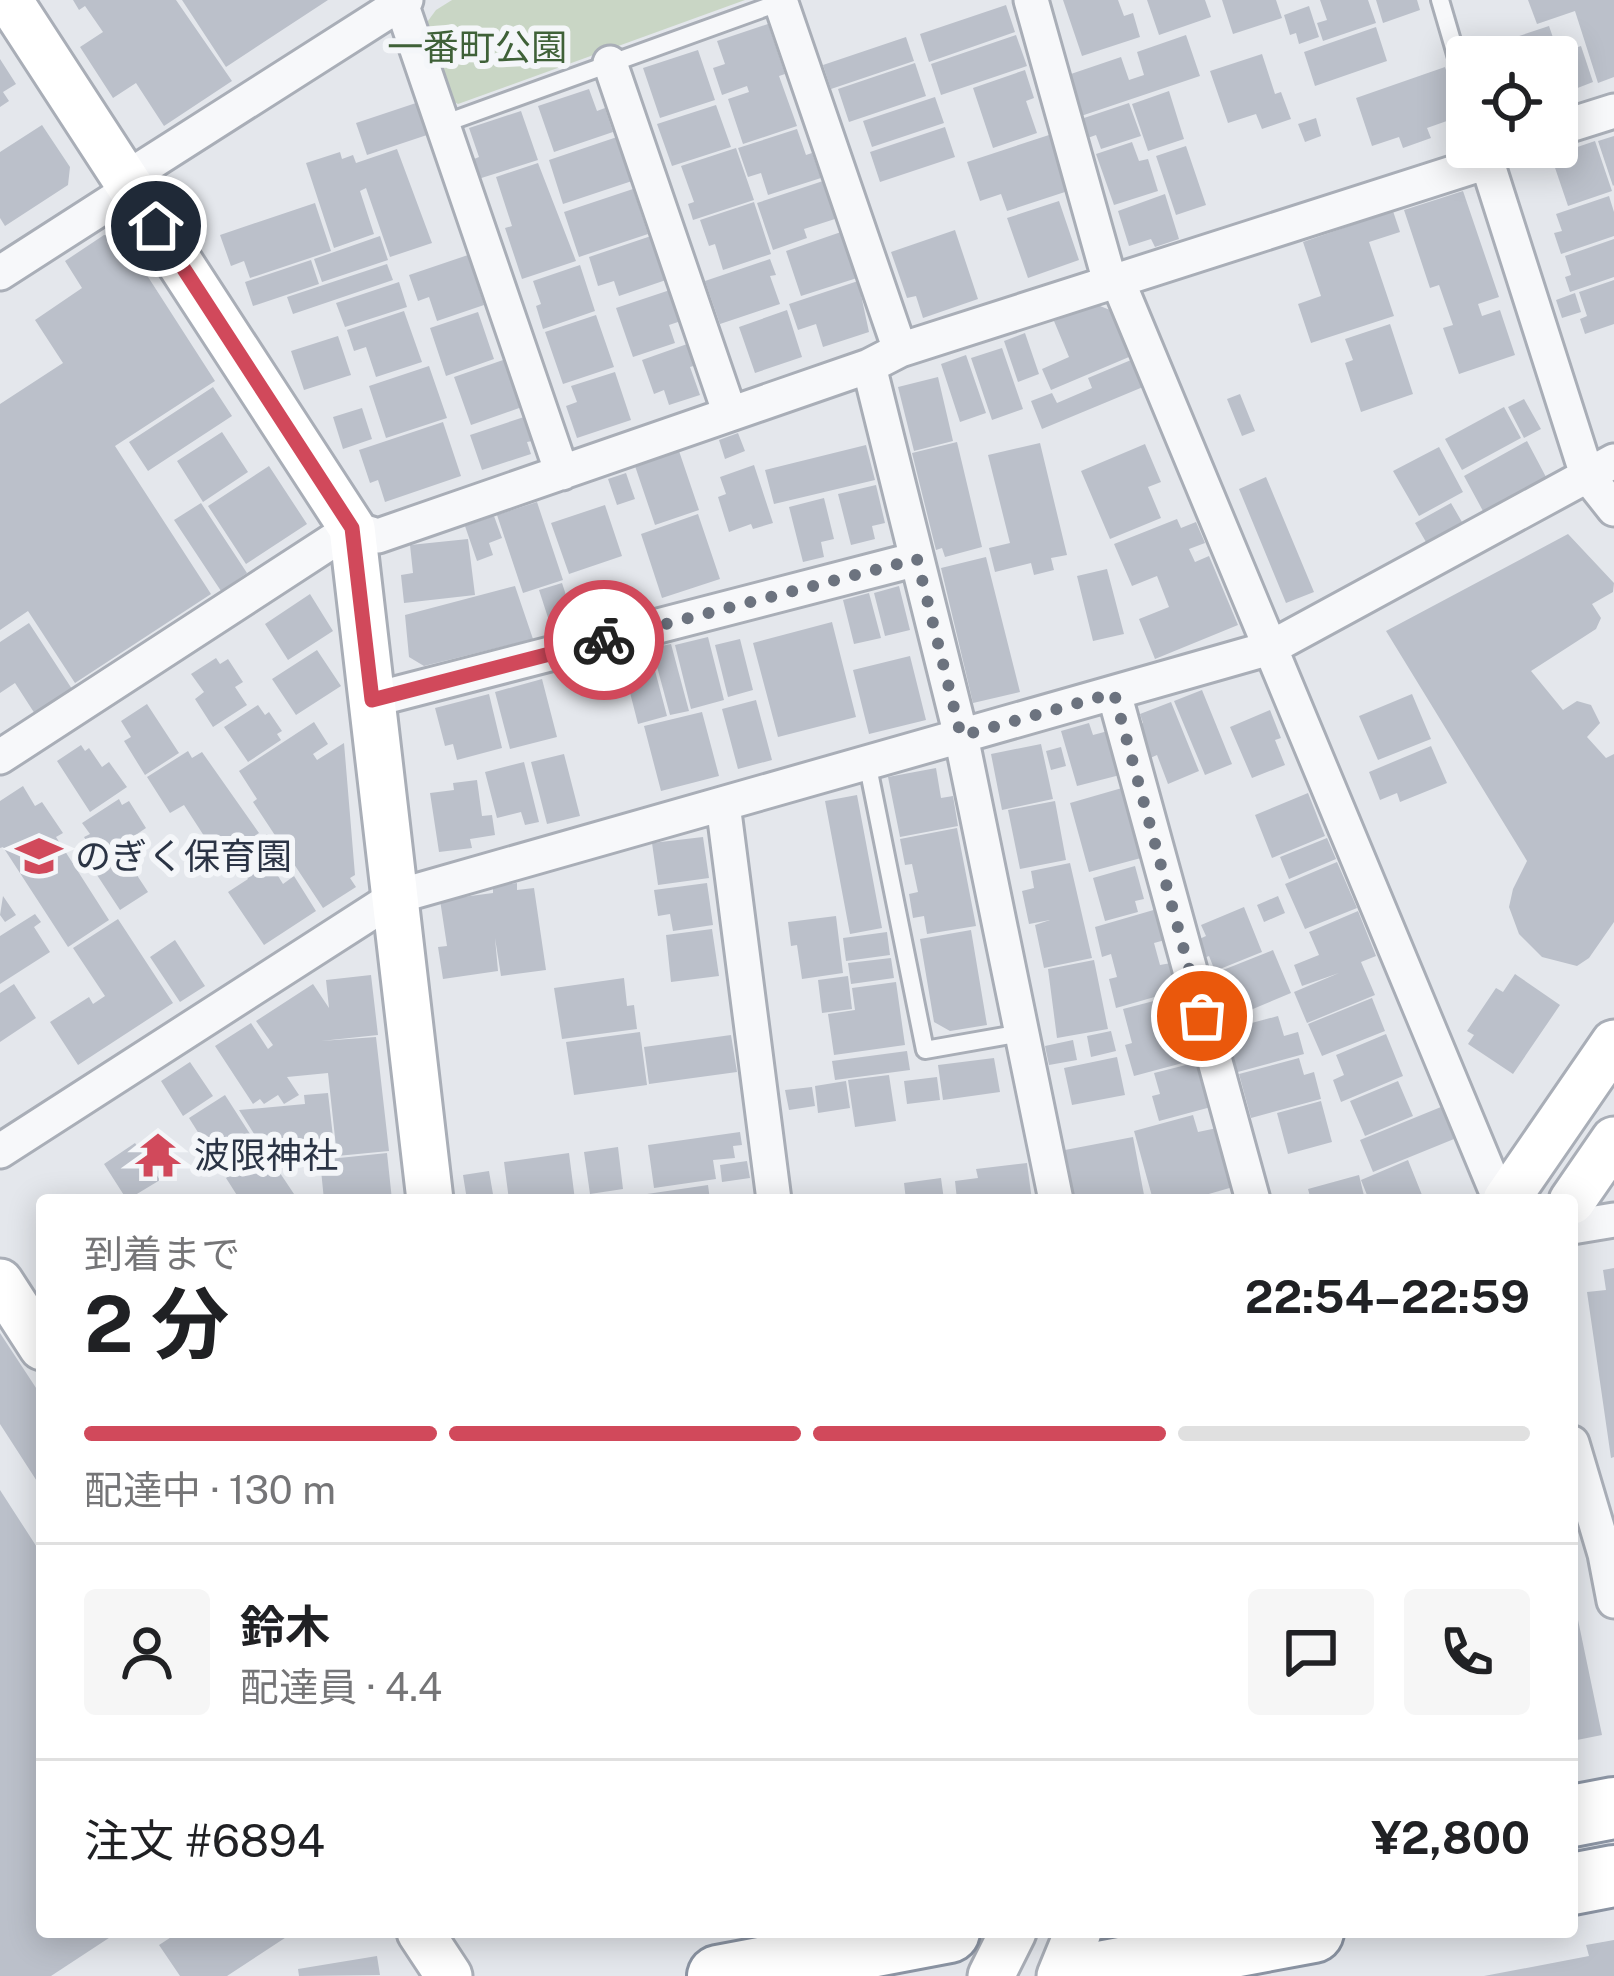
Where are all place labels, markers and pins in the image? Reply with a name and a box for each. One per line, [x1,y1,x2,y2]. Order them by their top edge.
pin [105,175,207,277]
school or university icon: のぎく保育園 [14,831,64,881]
place label: のぎく保育園 [75,835,292,877]
pin [1151,965,1253,1067]
temple icon: 波限神社 [133,1130,183,1180]
place label: 波限神社 [194,1134,338,1176]

